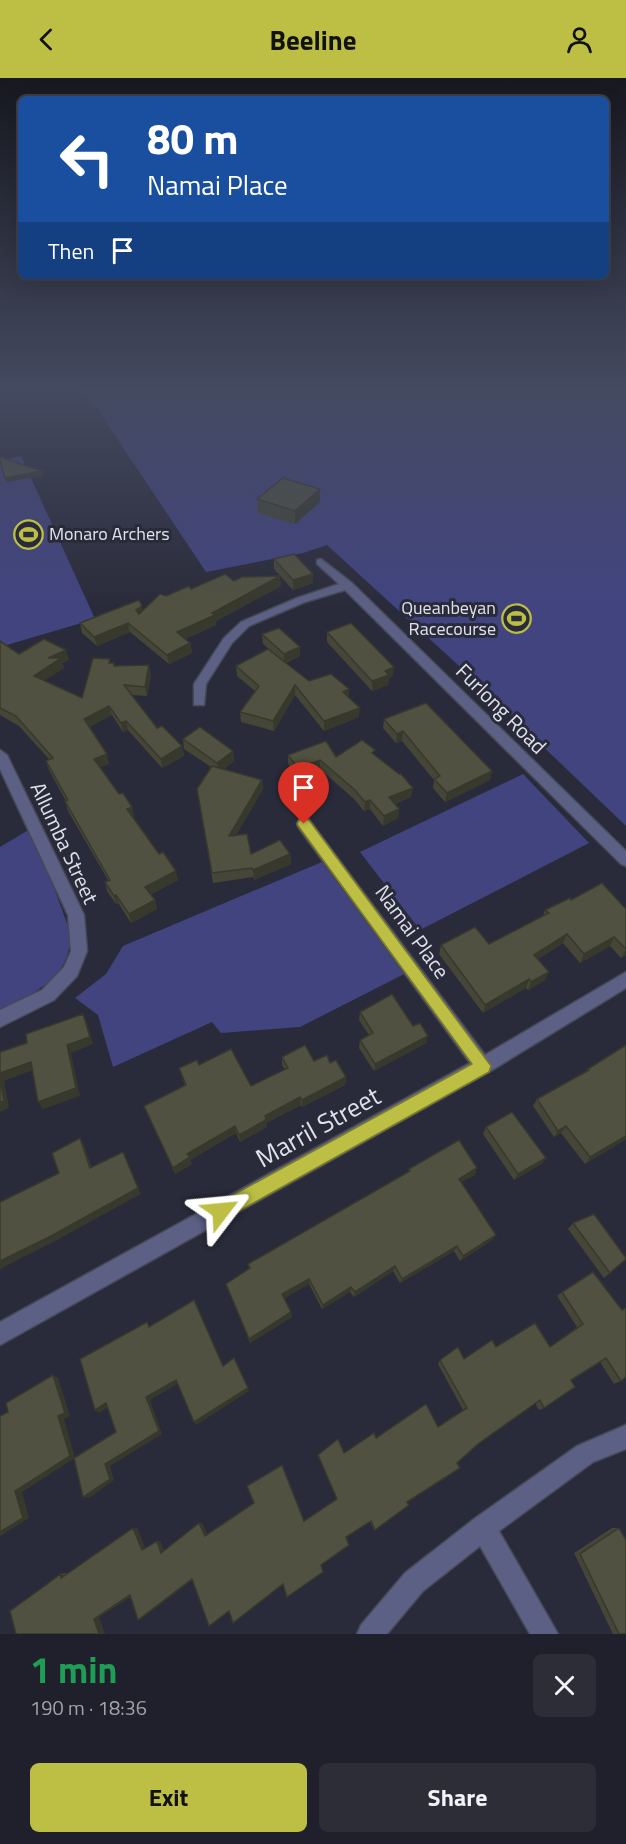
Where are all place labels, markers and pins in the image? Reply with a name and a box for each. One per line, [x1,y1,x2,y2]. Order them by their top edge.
sports icon: Monaro Archers [12,518,44,550]
place label: Monaro Archers [49,520,170,547]
place label: Queanbeyan Racecourse [401,594,496,642]
sports icon: Queanbeyan Racecourse [501,602,533,634]
pin [278,762,329,824]

